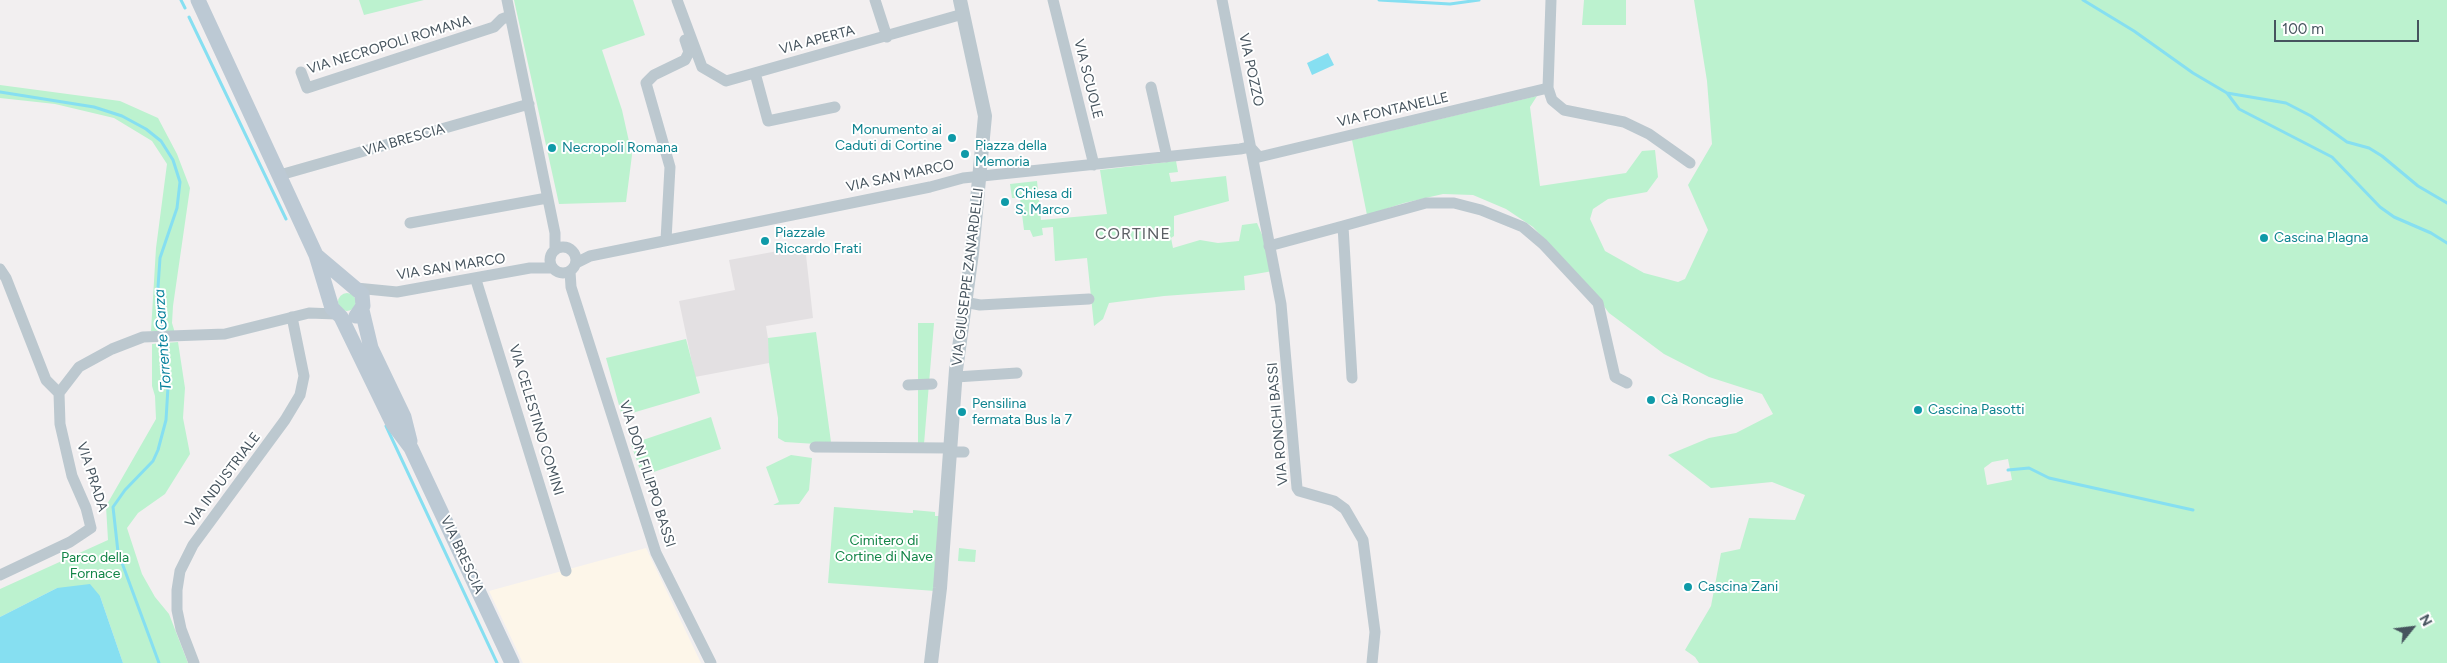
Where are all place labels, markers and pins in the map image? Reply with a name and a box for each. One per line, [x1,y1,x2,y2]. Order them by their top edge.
place label: Monumento ai Caduti di Cortine [835,122,942,154]
marker: Monumento ai Caduti di Cortine [946,132,958,144]
place label: Piazza della Memoria [975,138,1047,170]
place label: Necropoli Romana [562,140,678,156]
marker: Necropoli Romana [546,142,558,154]
marker: Piazza della Memoria [959,148,971,160]
place label: Chiesa di S. Marco [1015,186,1072,218]
marker: Chiesa di S. Marco [999,196,1011,208]
place label: Piazzale Riccardo Frati [775,225,862,258]
place label: Cascina Plagna [2274,230,2368,246]
marker: Cascina Plagna [2258,232,2270,244]
marker: Piazzale Riccardo Frati [759,235,771,247]
place label: Cà Roncaglie [1661,392,1743,408]
marker: Cà Roncaglie [1645,394,1657,406]
place label: Pensilina fermata Bus la 7 [972,396,1072,428]
place label: Cascina Pasotti [1928,402,2025,418]
marker: Cascina Pasotti [1912,404,1924,416]
marker: Pensilina fermata Bus la 7 [956,406,968,418]
place label: Cascina Zani [1698,579,1778,595]
marker: Cascina Zani [1682,581,1694,593]

